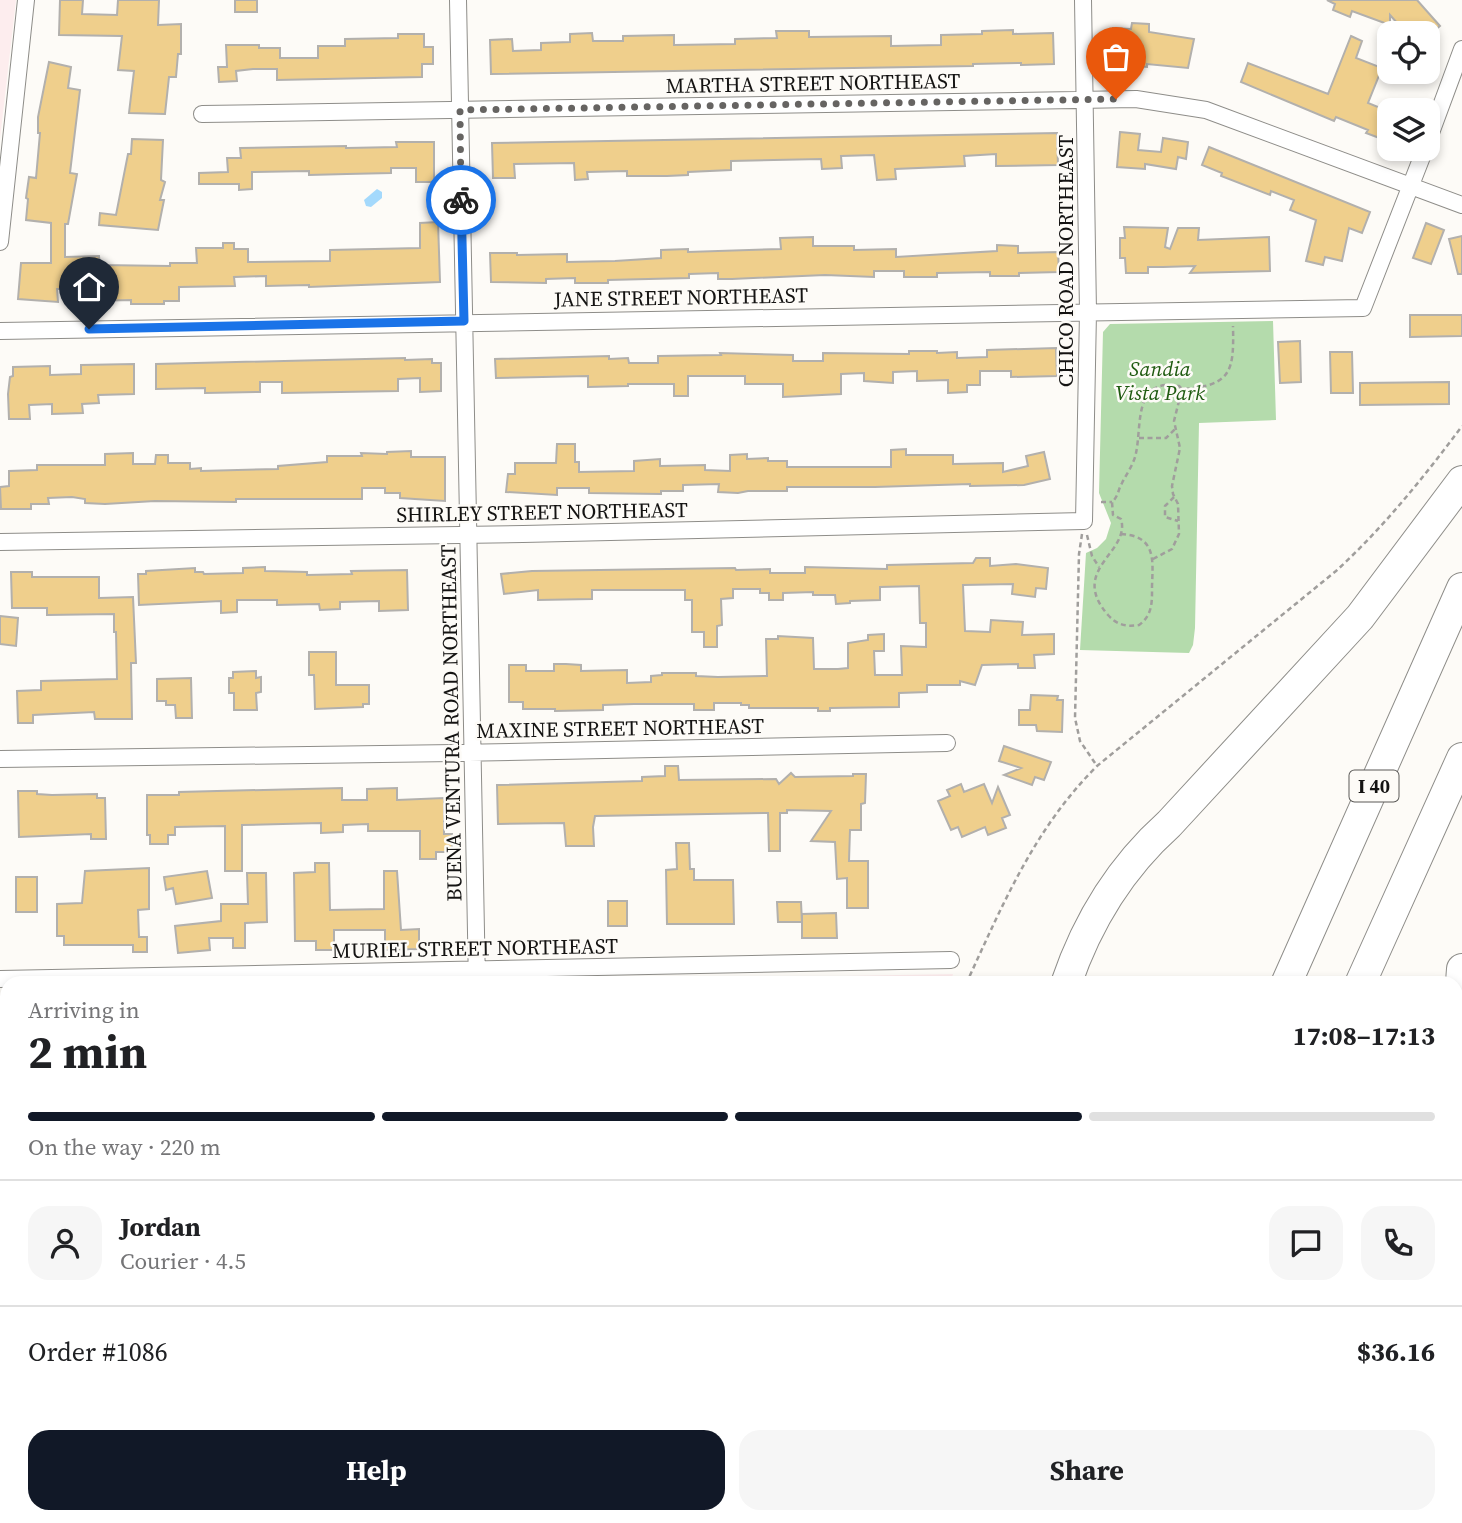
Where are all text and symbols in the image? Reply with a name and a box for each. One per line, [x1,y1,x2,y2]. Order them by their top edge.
map controls [1377,21,1440,161]
button: locate [1377,21,1440,84]
pin [1086,27,1146,99]
icon: bag [1097,38,1135,76]
street label: MARTHA STREET NORTHEAST [665,66,961,100]
button: layers [1377,98,1440,161]
street label: CHICO ROAD NORTHEAST [1051,135,1080,387]
courier [426,165,496,235]
icon: bike [442,181,480,219]
pin [59,257,119,329]
icon: home [70,268,108,306]
street label: JANE STREET NORTHEAST [553,280,809,314]
park label: Sandia Vista Park [1115,354,1205,407]
street label: SHIRLEY STREET NORTHEAST [396,495,688,529]
street label: BUENA VENTURA ROAD NORTHEAST [433,544,469,902]
street label: MAXINE STREET NORTHEAST [476,711,764,745]
road number: I 40 [1350,771,1398,802]
street label: MURIEL STREET NORTHEAST [332,931,619,965]
text: Arriving in [28,994,140,1026]
text: 17:08–17:13 [1293,1018,1435,1054]
text: 2 min [28,1020,147,1083]
text: On the way · 220 m [28,1131,221,1163]
button: person [28,1206,102,1280]
button: chat [1269,1206,1343,1280]
button: phone [1361,1206,1435,1280]
text: Jordan [120,1209,201,1245]
text: Courier · 4.5 [120,1245,246,1277]
text: Order #1086 [28,1334,168,1370]
text: $36.16 [1357,1334,1435,1370]
button: Help [28,1430,725,1510]
button: Share [739,1430,1435,1510]

